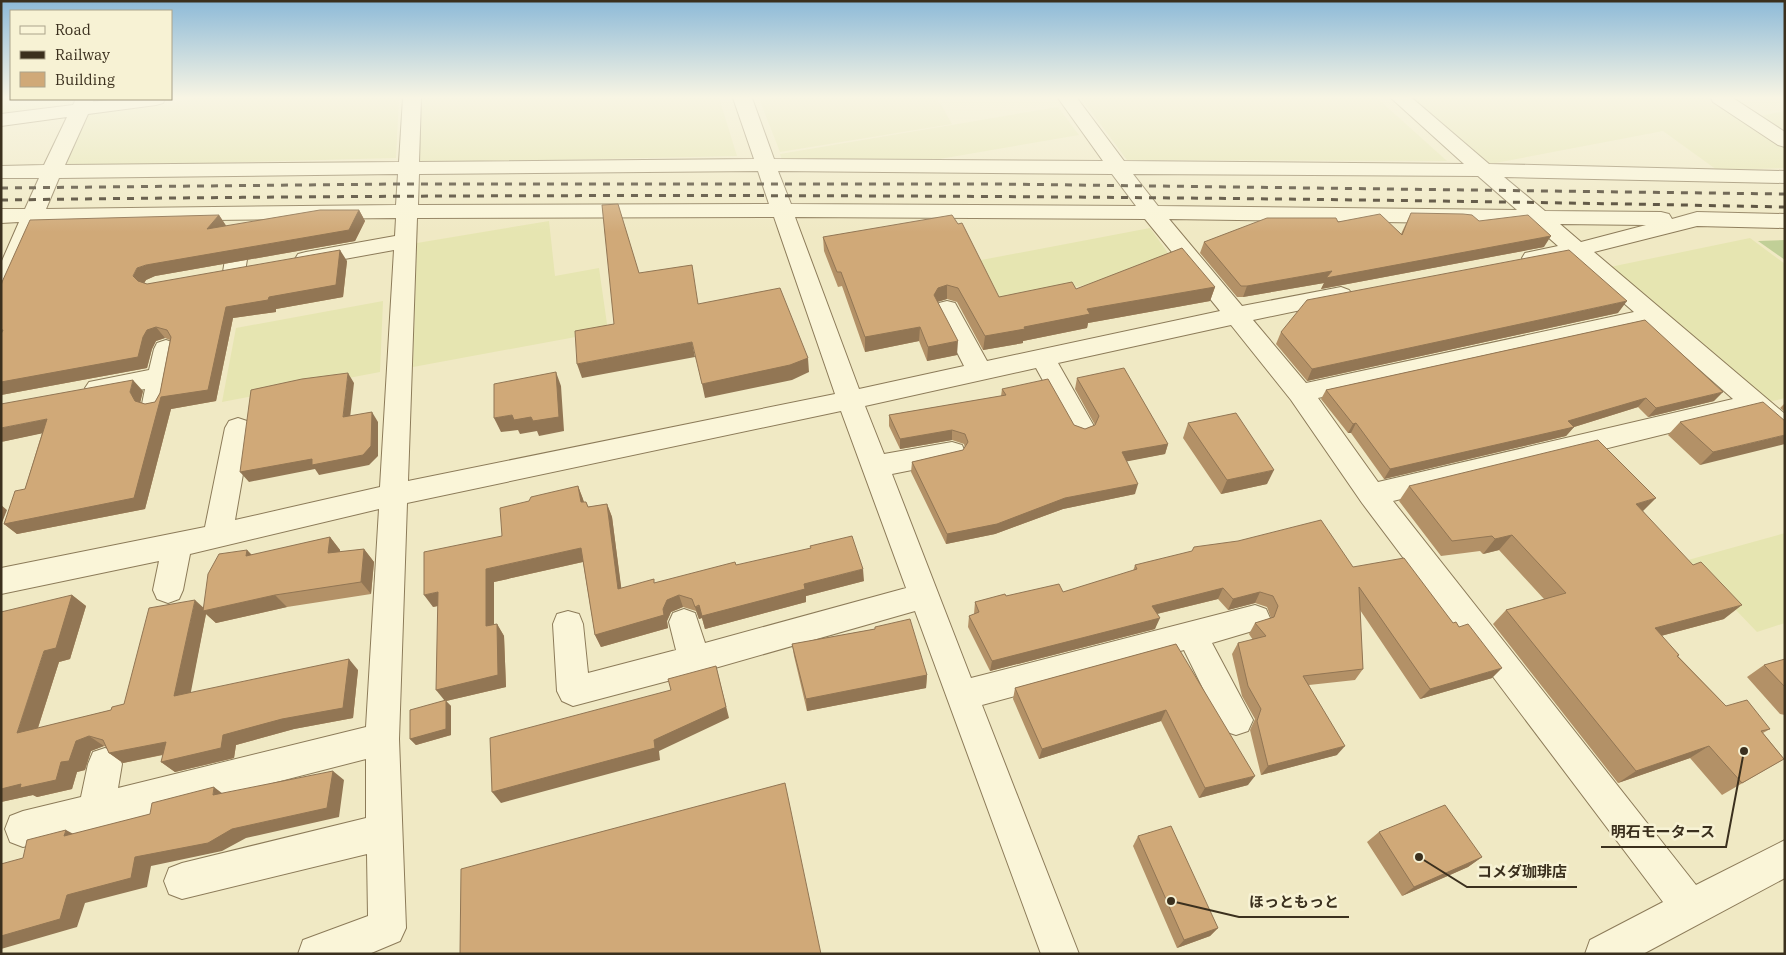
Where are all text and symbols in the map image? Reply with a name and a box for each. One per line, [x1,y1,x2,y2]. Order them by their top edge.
legend [10,10,172,100]
text: Road [55,20,91,39]
text: Railway [55,45,110,64]
text: Building [55,70,115,89]
callout: 明石モータース [1601,817,1726,847]
text: 明石モータース [1611,822,1715,841]
callout: コメダ珈琲店 [1467,857,1577,887]
text: コメダ珈琲店 [1477,862,1567,881]
callout: ほっともっと [1239,887,1349,917]
text: ほっともっと [1249,892,1339,911]

